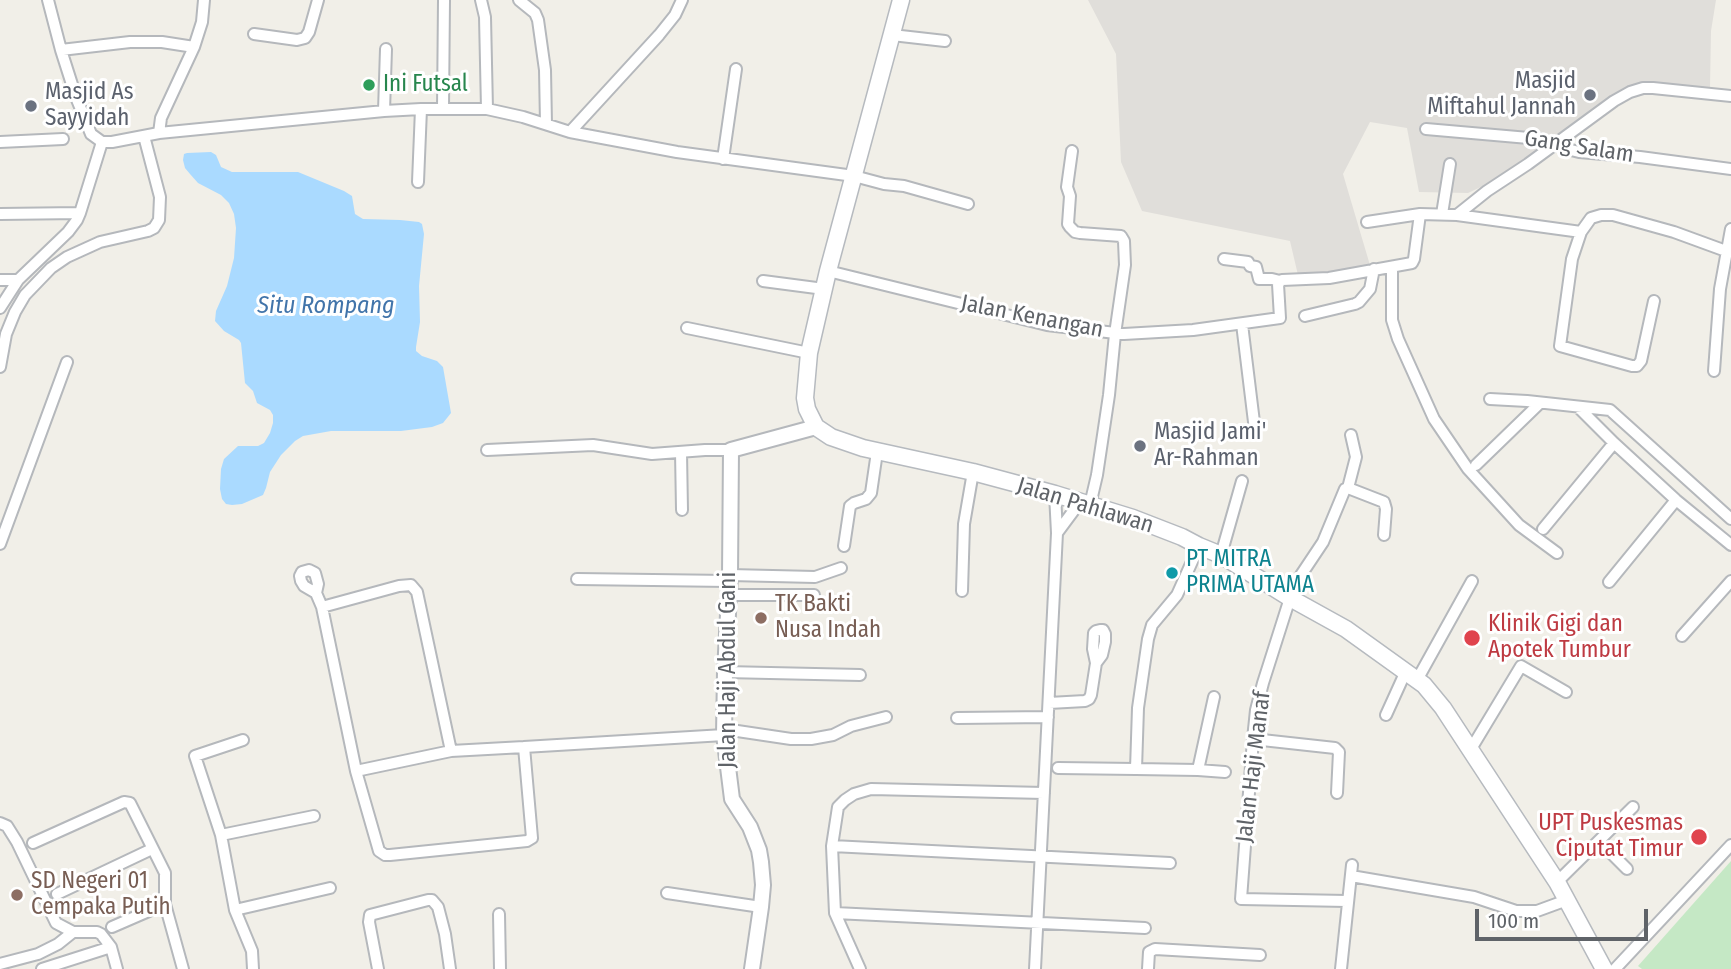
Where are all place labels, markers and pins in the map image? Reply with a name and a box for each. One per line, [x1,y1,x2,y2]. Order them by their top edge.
place label: Masjid Miftahul Jannah [1427,68,1576,122]
place label: Ini Futsal [383,71,468,99]
marker: Ini Futsal [361,77,377,93]
place label: Masjid As Sayyidah [45,79,134,133]
marker: Masjid Miftahul Jannah [1582,87,1598,103]
marker: Masjid As Sayyidah [23,98,39,114]
place label: Masjid Jami' Ar-Rahman [1154,419,1266,473]
marker: Masjid Jami' Ar-Rahman [1132,438,1148,454]
place label: PT MITRA PRIMA UTAMA [1186,546,1314,600]
marker: PT MITRA PRIMA UTAMA [1164,565,1180,581]
place label: TK Bakti Nusa Indah [775,591,881,645]
marker: TK Bakti Nusa Indah [753,610,769,626]
place label: Klinik Gigi dan Apotek Tumbur [1488,611,1631,665]
marker: Klinik Gigi dan Apotek Tumbur [1462,628,1482,648]
place label: UPT Puskesmas Ciputat Timur [1538,810,1683,864]
marker: UPT Puskesmas Ciputat Timur [1689,827,1709,847]
place label: SD Negeri 01 Cempaka Putih [31,868,171,922]
marker: SD Negeri 01 Cempaka Putih [9,887,25,903]

